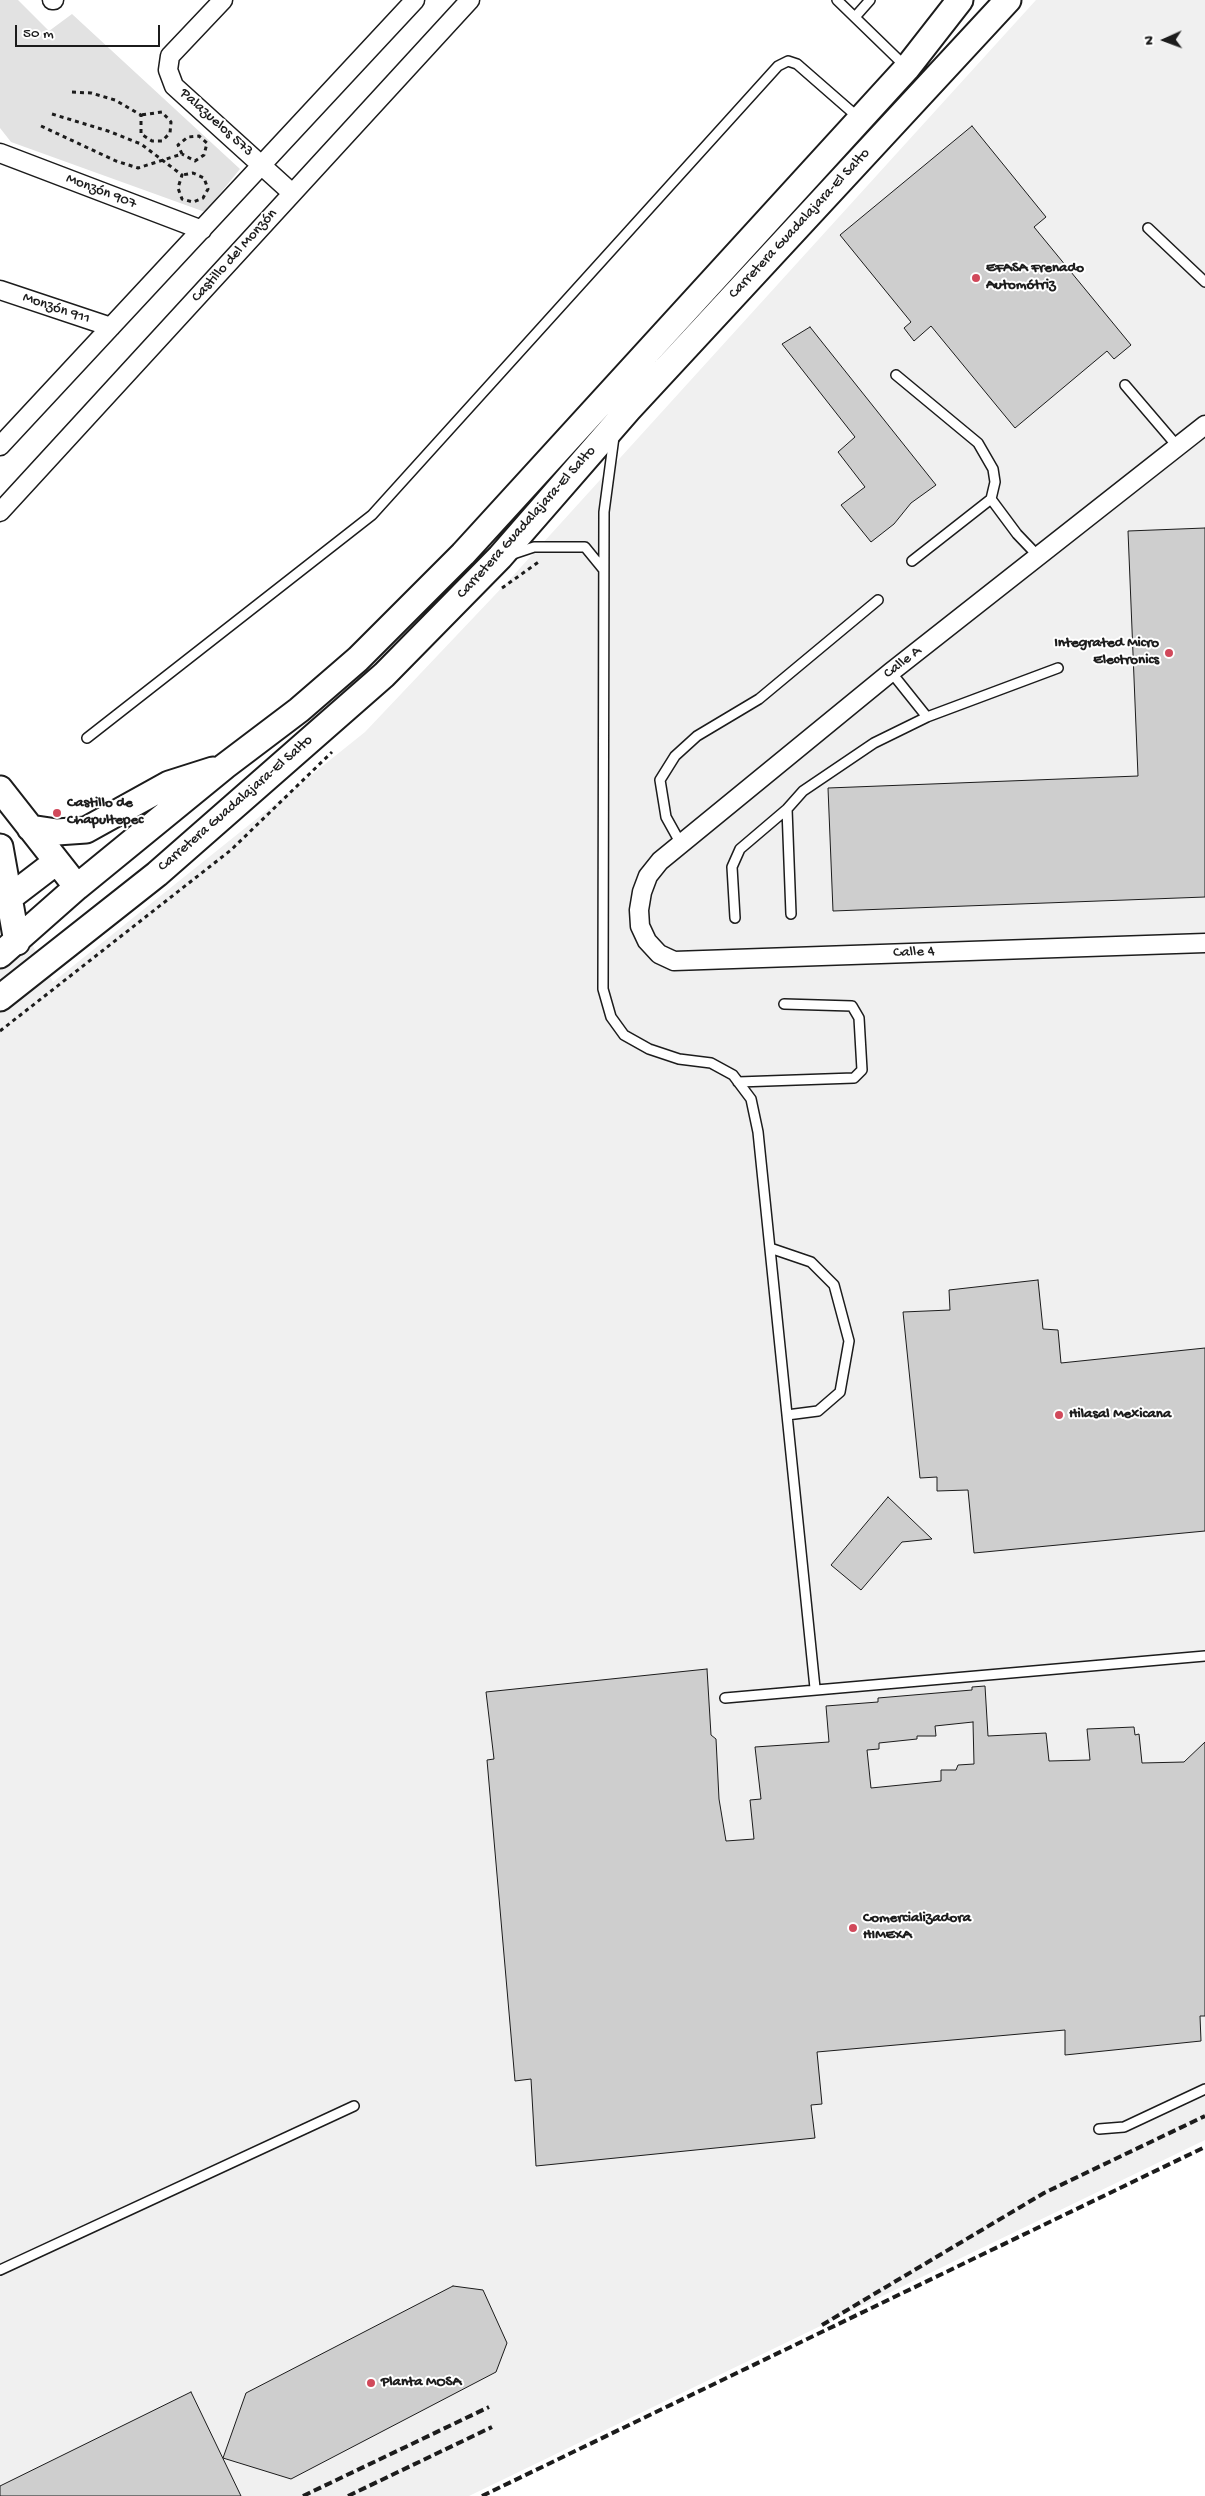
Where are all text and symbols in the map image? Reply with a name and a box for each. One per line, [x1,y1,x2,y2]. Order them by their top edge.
scale bar [18,15,162,47]
north arrow [1140,15,1190,65]
text: 50 m [23,25,54,43]
text: N [1141,36,1158,45]
street label: Palazuelos 573 [175,85,257,161]
street label: Carretera Guadalajara-El Salto [725,145,875,303]
street label: Monzón 907 [63,170,139,214]
street label: Castillo del Monzón [188,206,282,306]
place label: EFASA Frenado Automótriz [986,260,1084,295]
marker: EFASA Frenado Automótriz [970,272,982,284]
street label: Monzón 911 [20,289,92,329]
street label: Carretera Guadalajara-El Salto [454,443,600,603]
place label: Integrated Micro Electronics [1054,635,1159,670]
street label: Calle A [880,643,926,683]
marker: Integrated Micro Electronics [1163,647,1175,659]
street label: Carretera Guadalajara-El Salto [155,732,317,876]
place label: Castillo de Chapultepec [67,795,143,830]
marker: Castillo de Chapultepec [51,807,63,819]
street label: Calle 4 [893,943,935,963]
place label: Hilasal Mexicana [1069,1406,1171,1424]
marker: Hilasal Mexicana [1053,1409,1065,1421]
place label: Comercializadora HIMEXA [863,1910,971,1945]
marker: Comercializadora HIMEXA [847,1922,859,1934]
place label: Planta MOSA [381,2374,461,2392]
marker: Planta MOSA [365,2377,377,2389]

